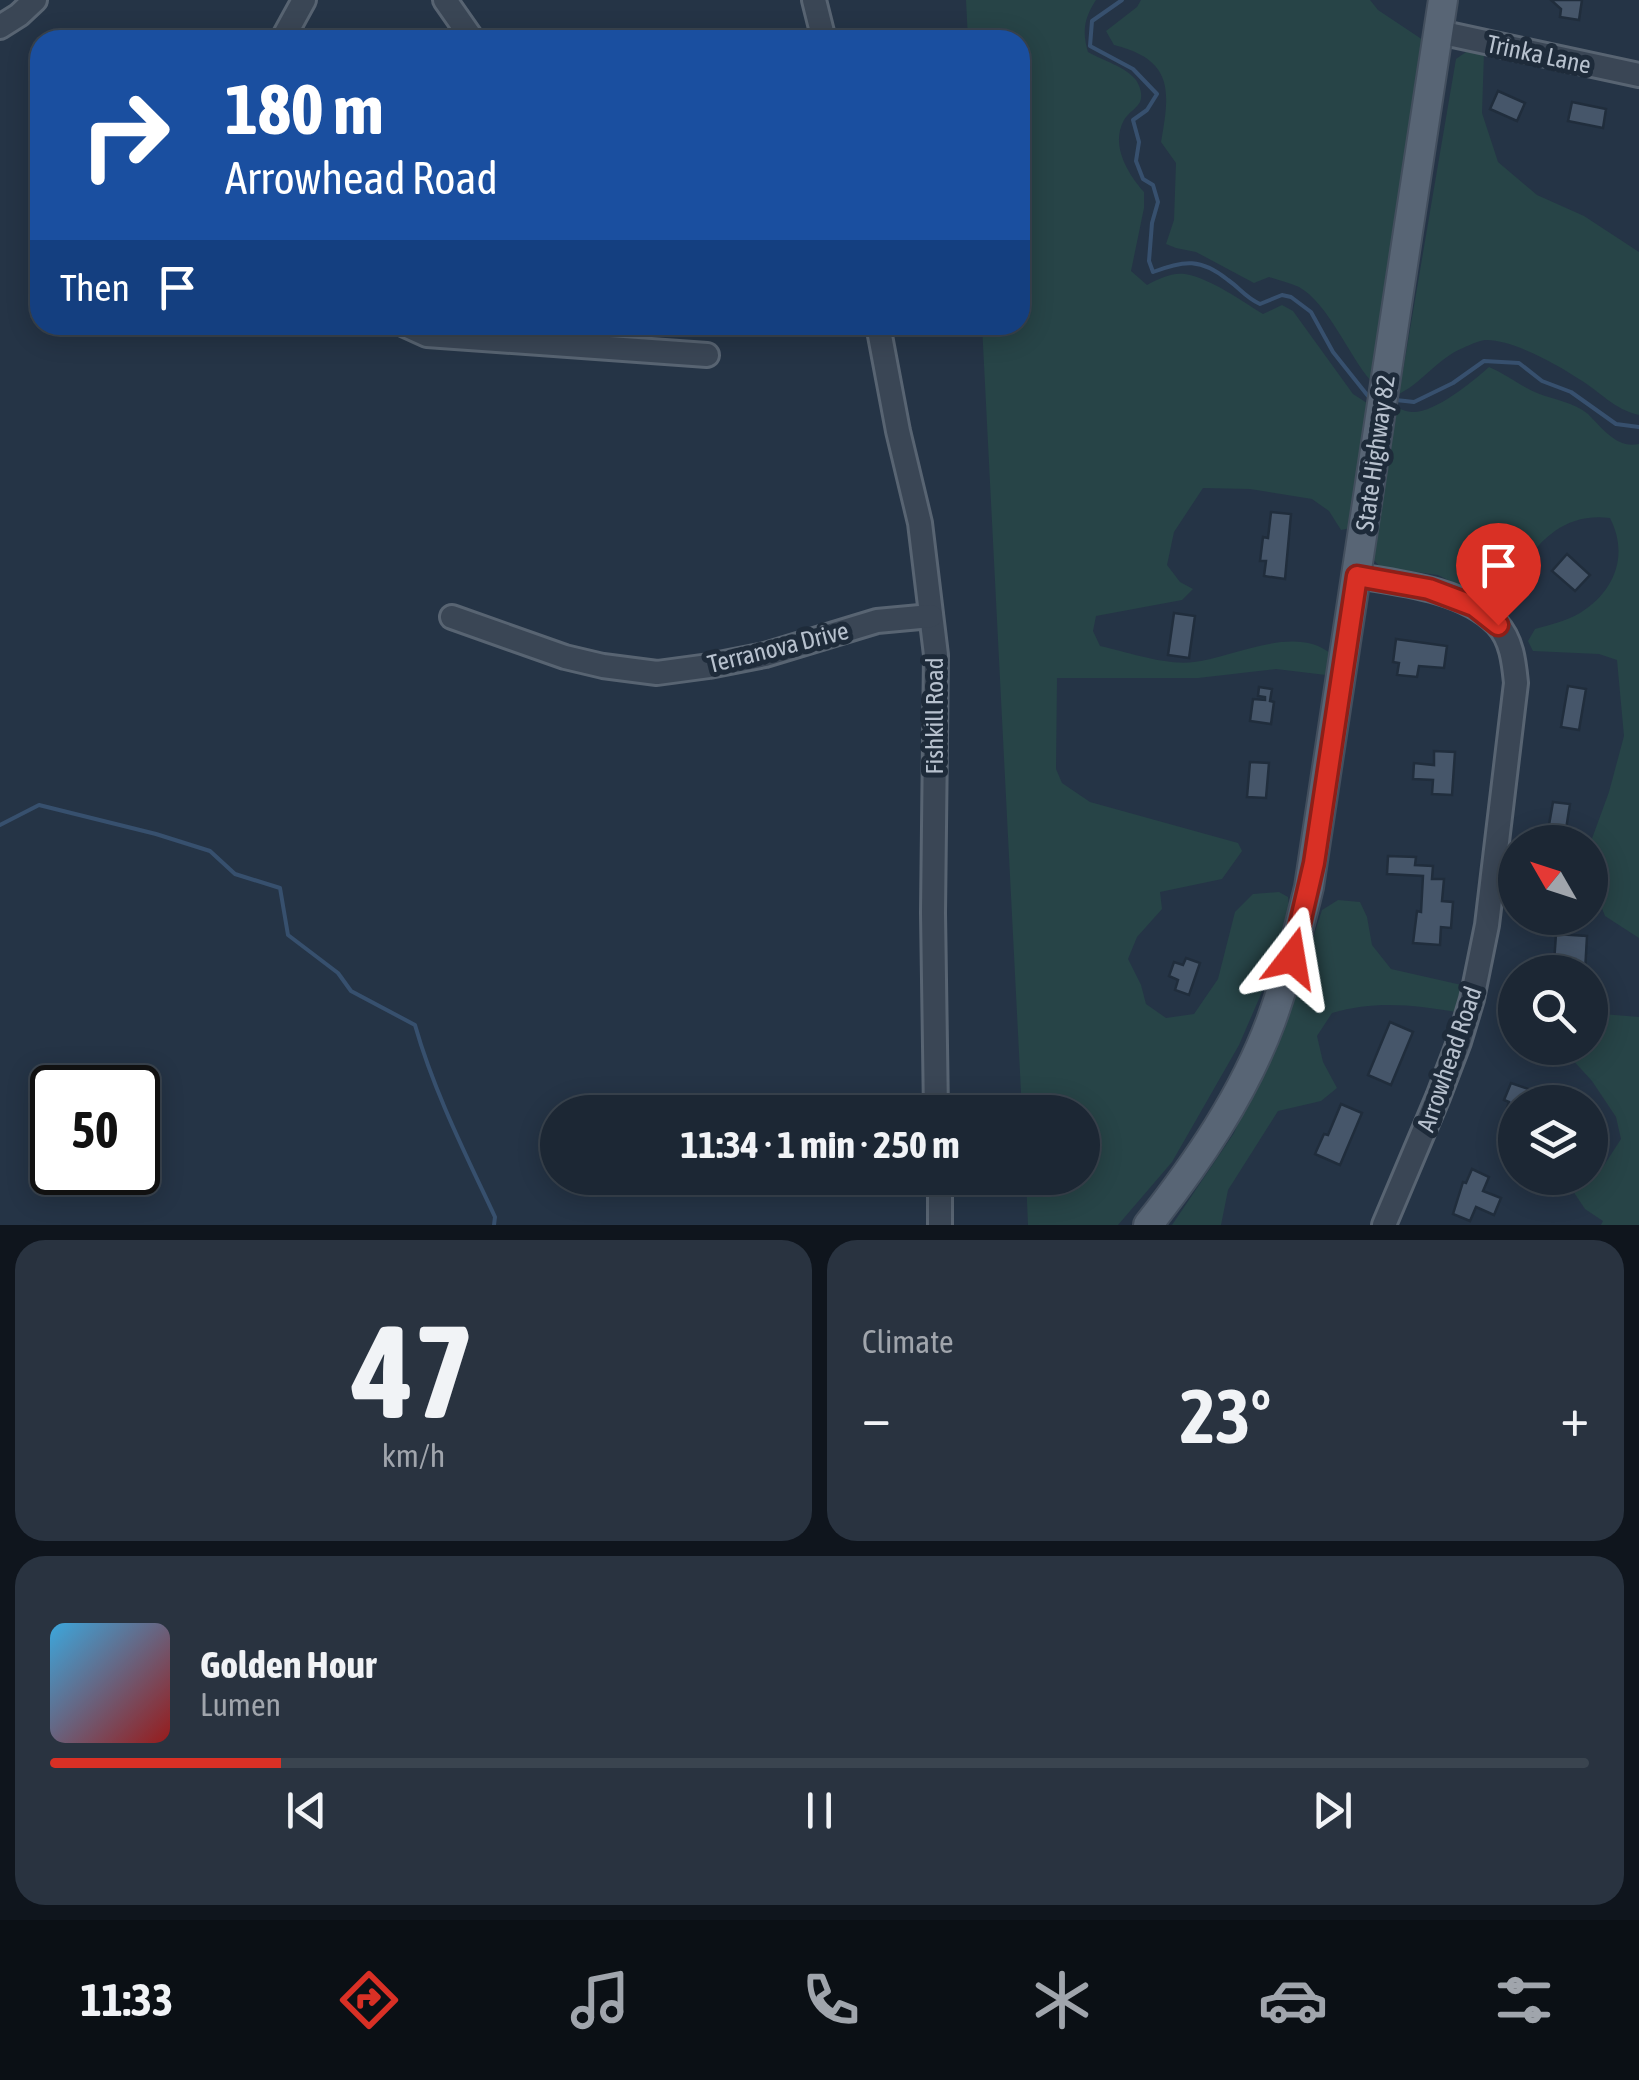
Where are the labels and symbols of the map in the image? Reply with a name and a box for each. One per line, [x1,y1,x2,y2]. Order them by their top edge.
street label: Trinka Lane [1484,29,1594,79]
street label: State Highway 82 [1350,373,1400,533]
pin [1456,523,1541,626]
street label: Terranova Drive [705,616,851,678]
street label: Fishkill Road [920,657,948,775]
north arrow [1498,825,1608,935]
position arrow [1240,906,1344,1010]
street label: Arrowhead Road [1411,983,1487,1135]
speed limit sign: 50 [30,1065,160,1195]

